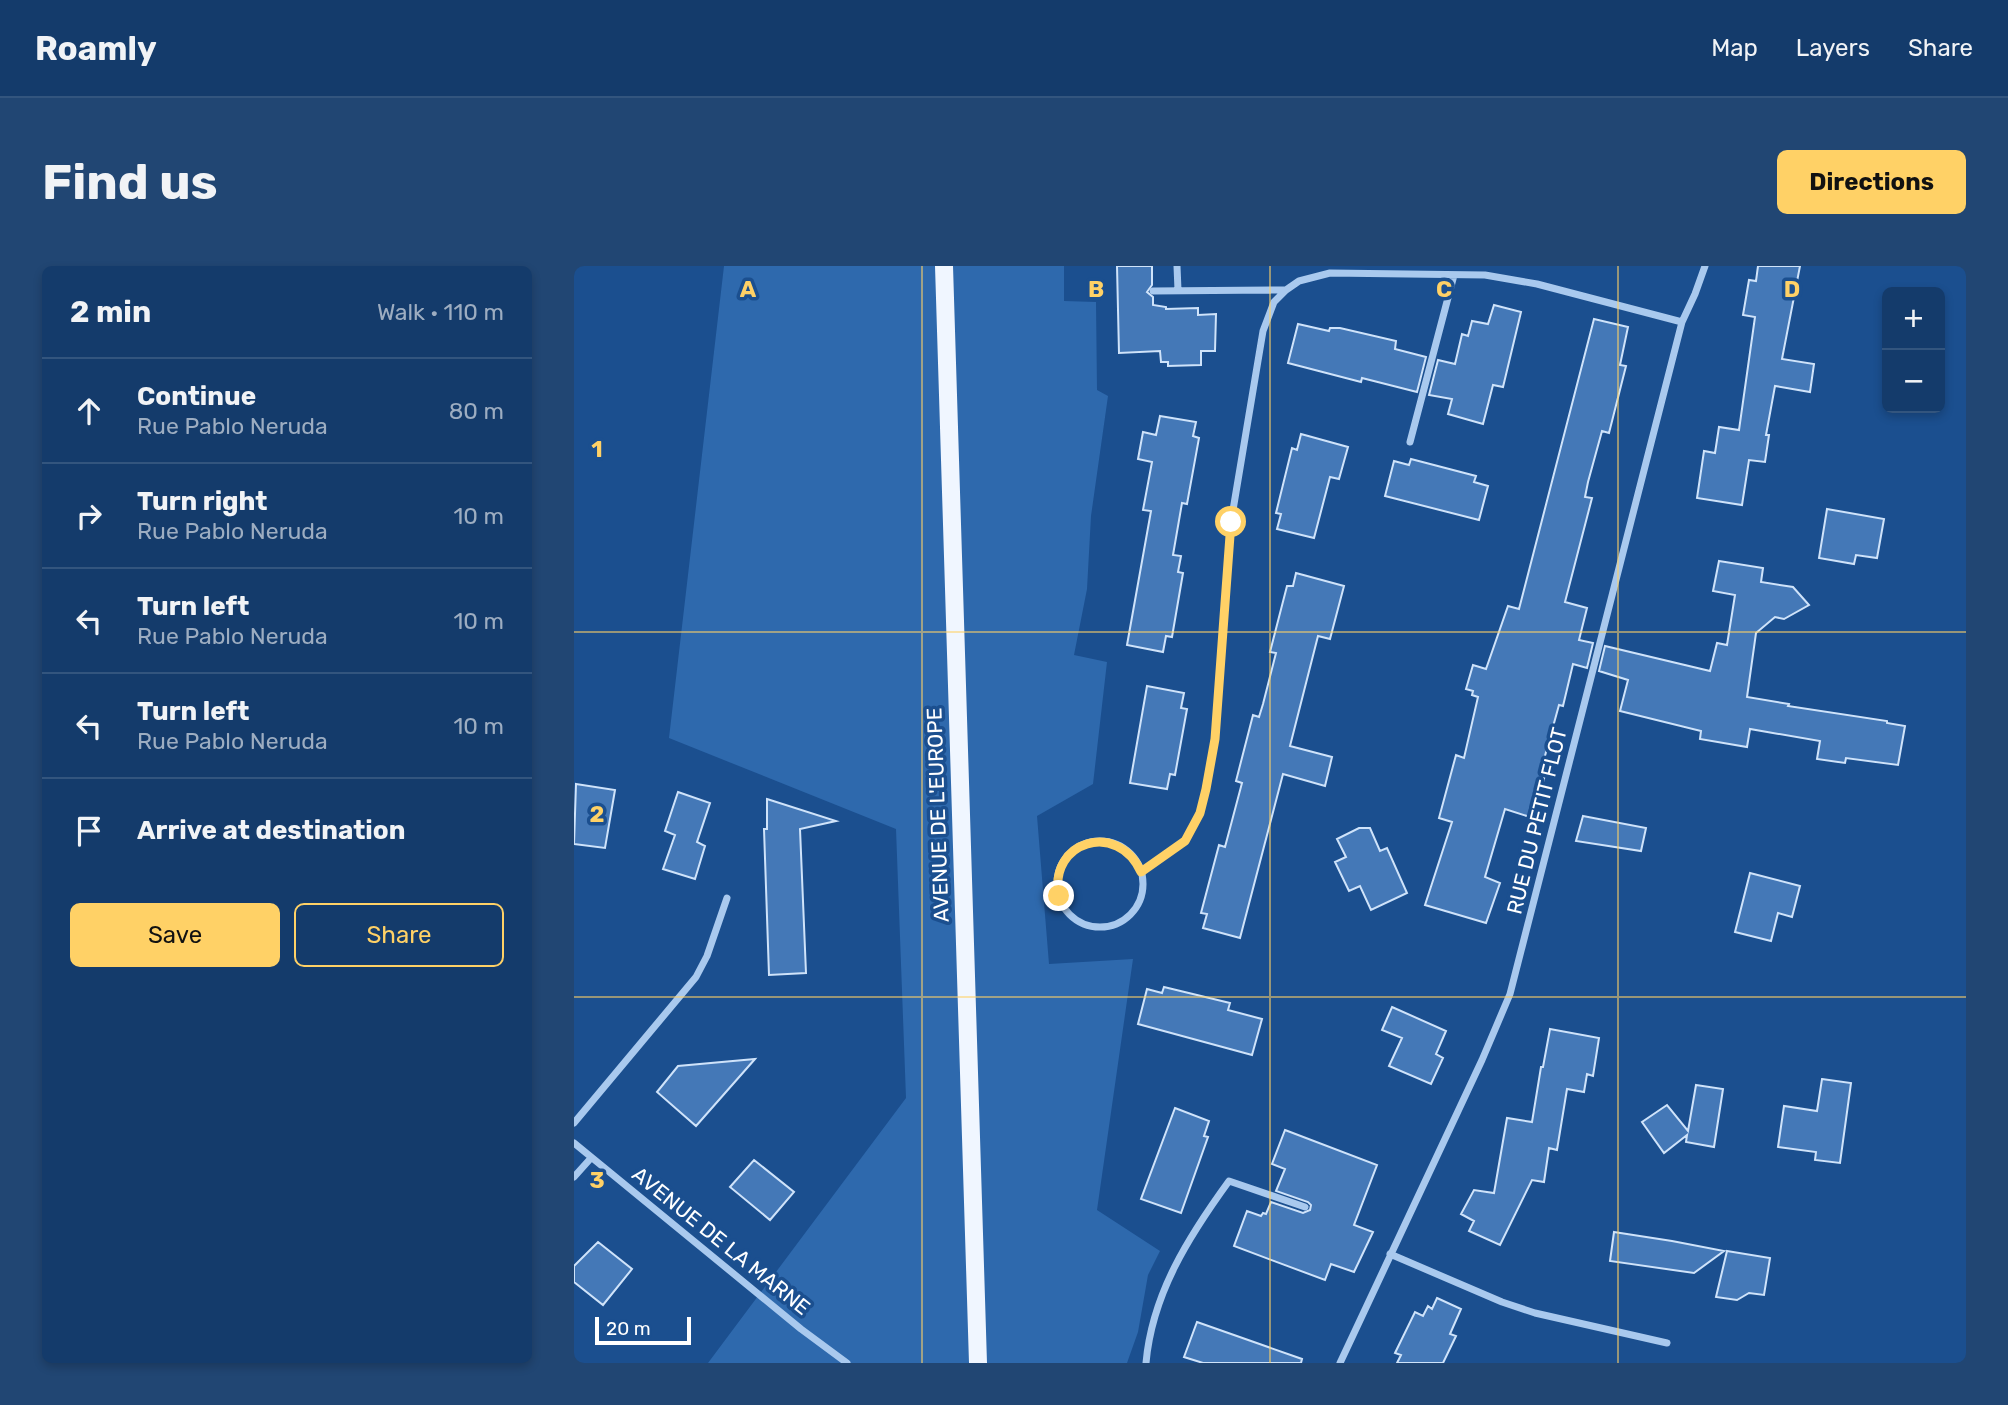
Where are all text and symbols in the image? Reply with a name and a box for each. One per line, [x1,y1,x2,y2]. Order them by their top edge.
text: Roamly [35,29,157,68]
text: Map [1711,34,1758,62]
text: Layers [1796,34,1870,62]
text: Share [1908,34,1973,62]
button: Directions [1777,150,1966,214]
text: Find us [42,153,218,211]
text: A [740,275,757,303]
text: B [1088,275,1104,303]
text: C [1436,275,1452,303]
text: D [1784,275,1800,303]
map controls [1882,287,1945,413]
button: + [1882,287,1945,350]
text: 2 min [70,294,151,330]
text: Walk · 110 m [377,298,504,326]
button: − [1882,350,1945,413]
text: Continue [137,381,256,412]
icon: ahead [70,392,108,430]
text: 80 m [449,397,504,425]
text: Rue Pablo Neruda [137,412,328,440]
text: 1 [591,435,603,463]
text: Turn right [137,486,267,517]
icon: right [70,497,108,535]
text: 10 m [453,502,504,530]
route start [1215,506,1246,537]
text: Rue Pablo Neruda [137,517,328,545]
text: Turn left [137,591,249,622]
icon: left [70,602,108,640]
text: 10 m [453,607,504,635]
text: Rue Pablo Neruda [137,622,328,650]
text: Turn left [137,696,249,727]
icon: left [70,707,108,745]
street label: AVENUE DE L'EUROPE [921,707,954,923]
text: 10 m [453,712,504,740]
street label: RUE DU PETIT FLOT [1501,725,1572,917]
text: Rue Pablo Neruda [137,727,328,755]
text: 2 [590,800,604,828]
icon: arrive [70,812,108,850]
text: Arrive at destination [137,815,405,846]
route end [1043,880,1074,911]
button: Save [70,903,280,967]
button: Share [294,903,504,967]
street label: AVENUE DE LA MARNE [627,1161,815,1320]
text: 3 [589,1166,605,1194]
scale bar [595,1314,691,1346]
text: 20 m [606,1317,651,1340]

